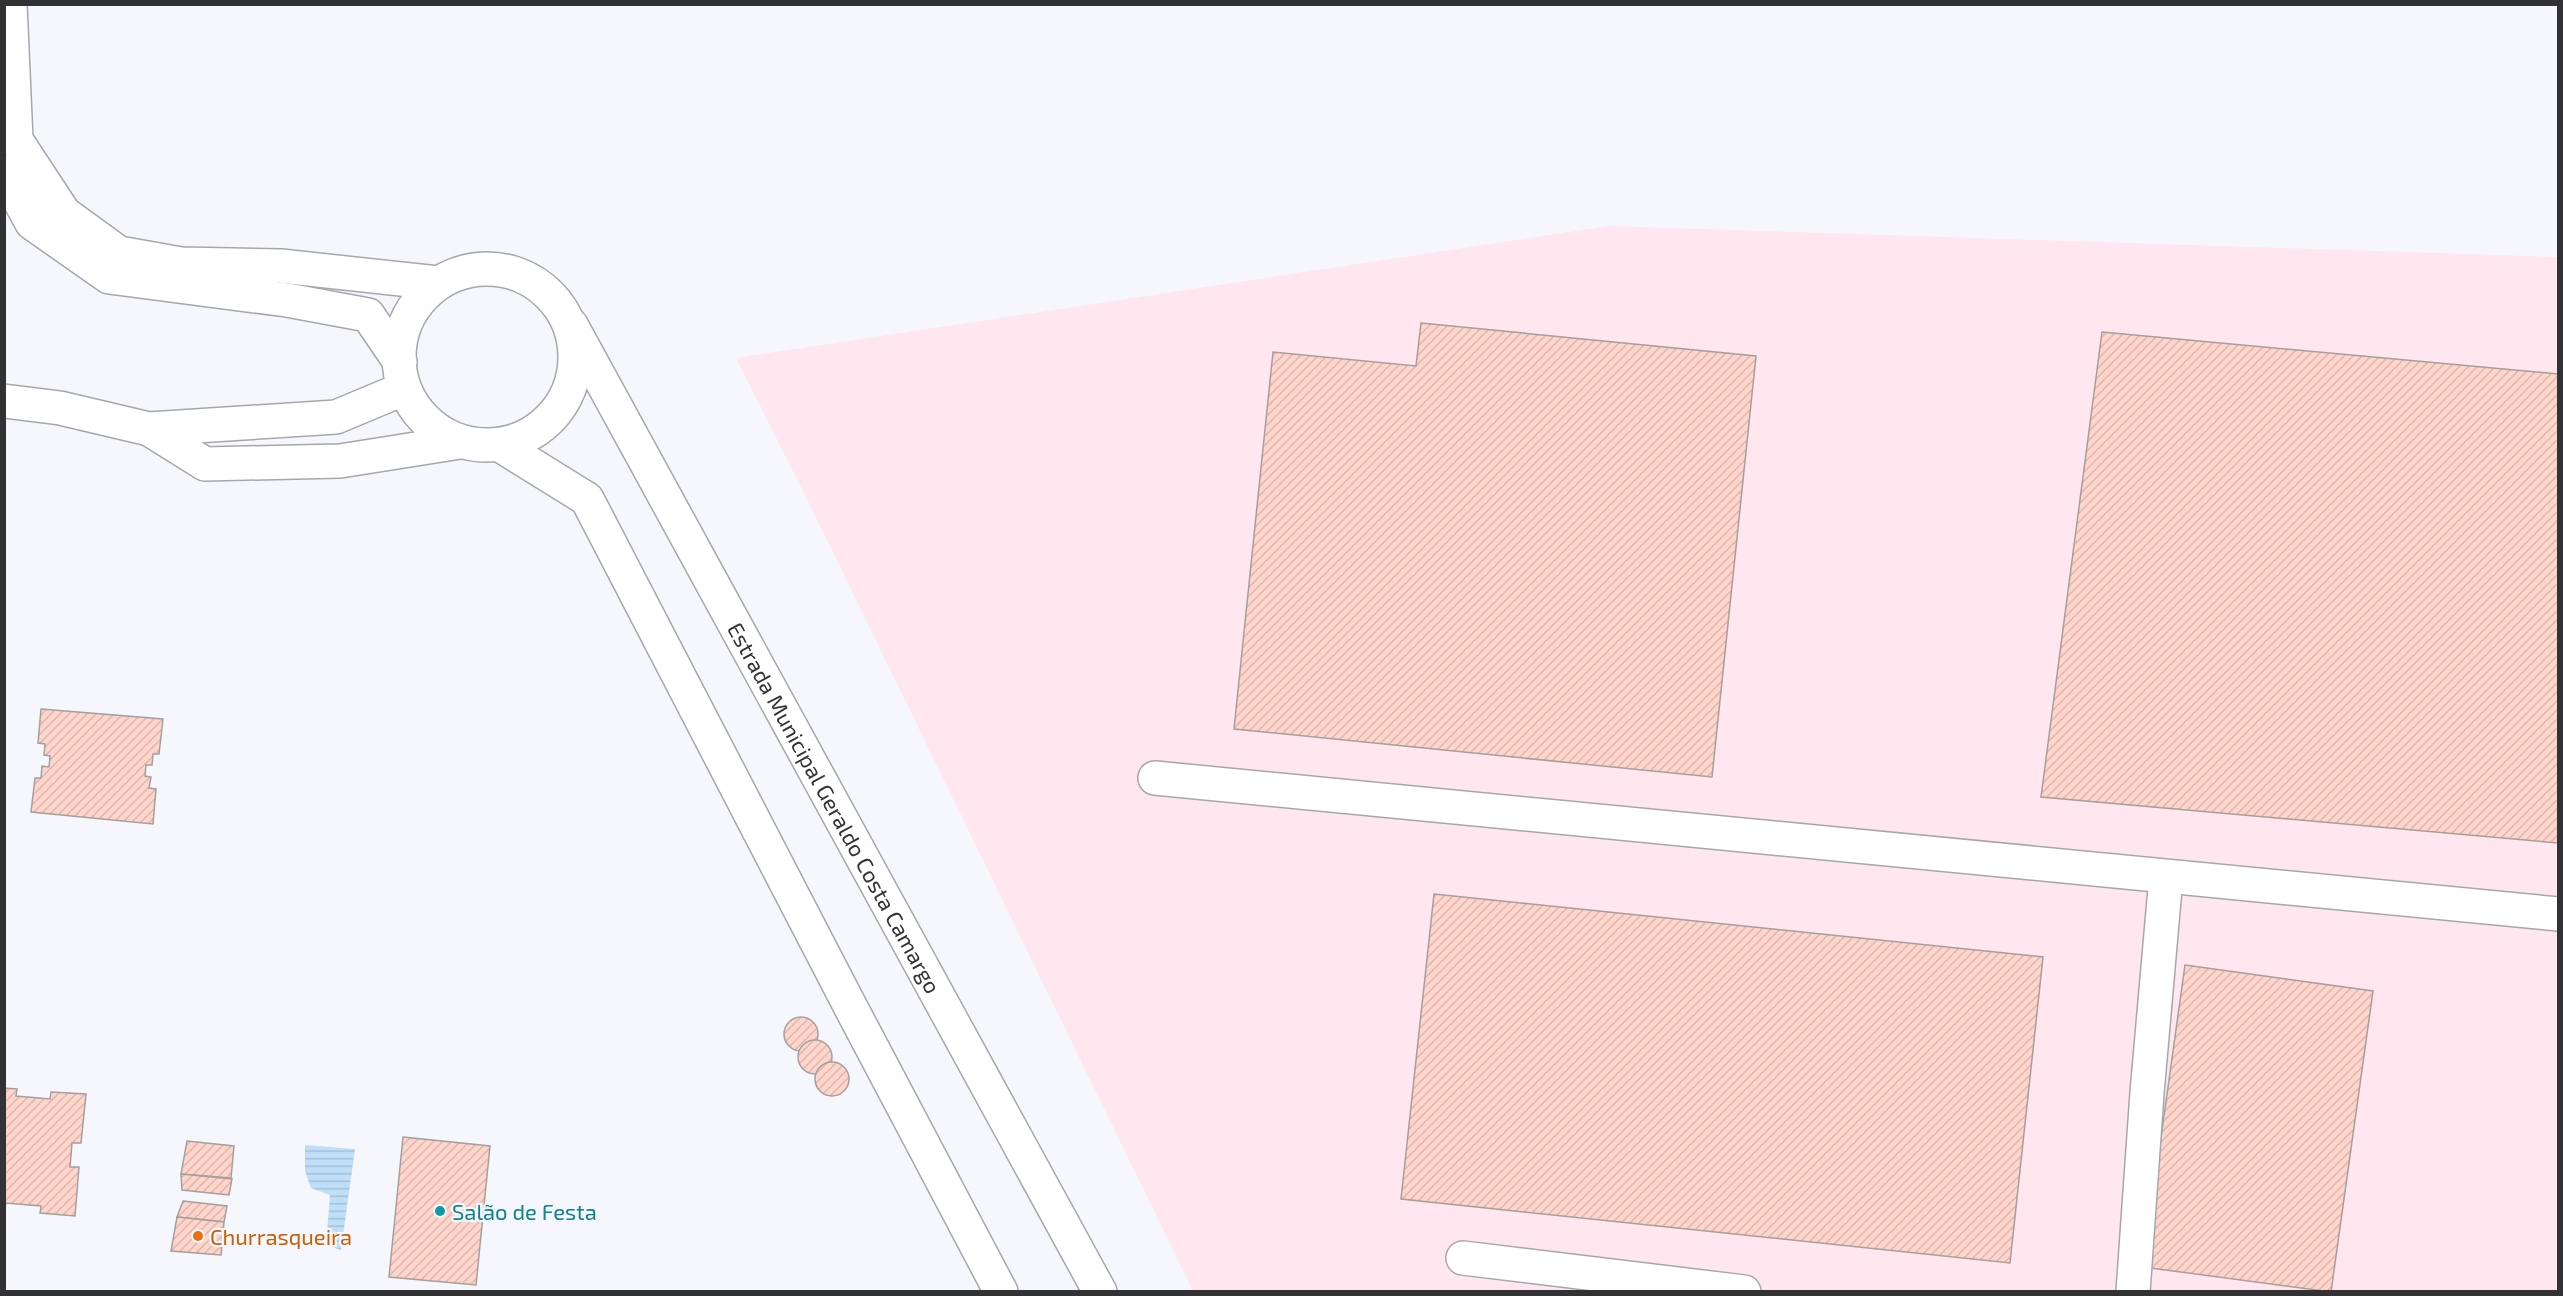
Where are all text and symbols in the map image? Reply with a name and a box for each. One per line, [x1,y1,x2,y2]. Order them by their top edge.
street label: Estrada Municipal Geraldo Costa Camargo [723,618,947,997]
place label: Salão de Festa [452,1198,597,1224]
marker: Salão de Festa [433,1204,447,1218]
place label: Churrasqueira [210,1223,352,1249]
marker: Churrasqueira [191,1229,205,1243]

